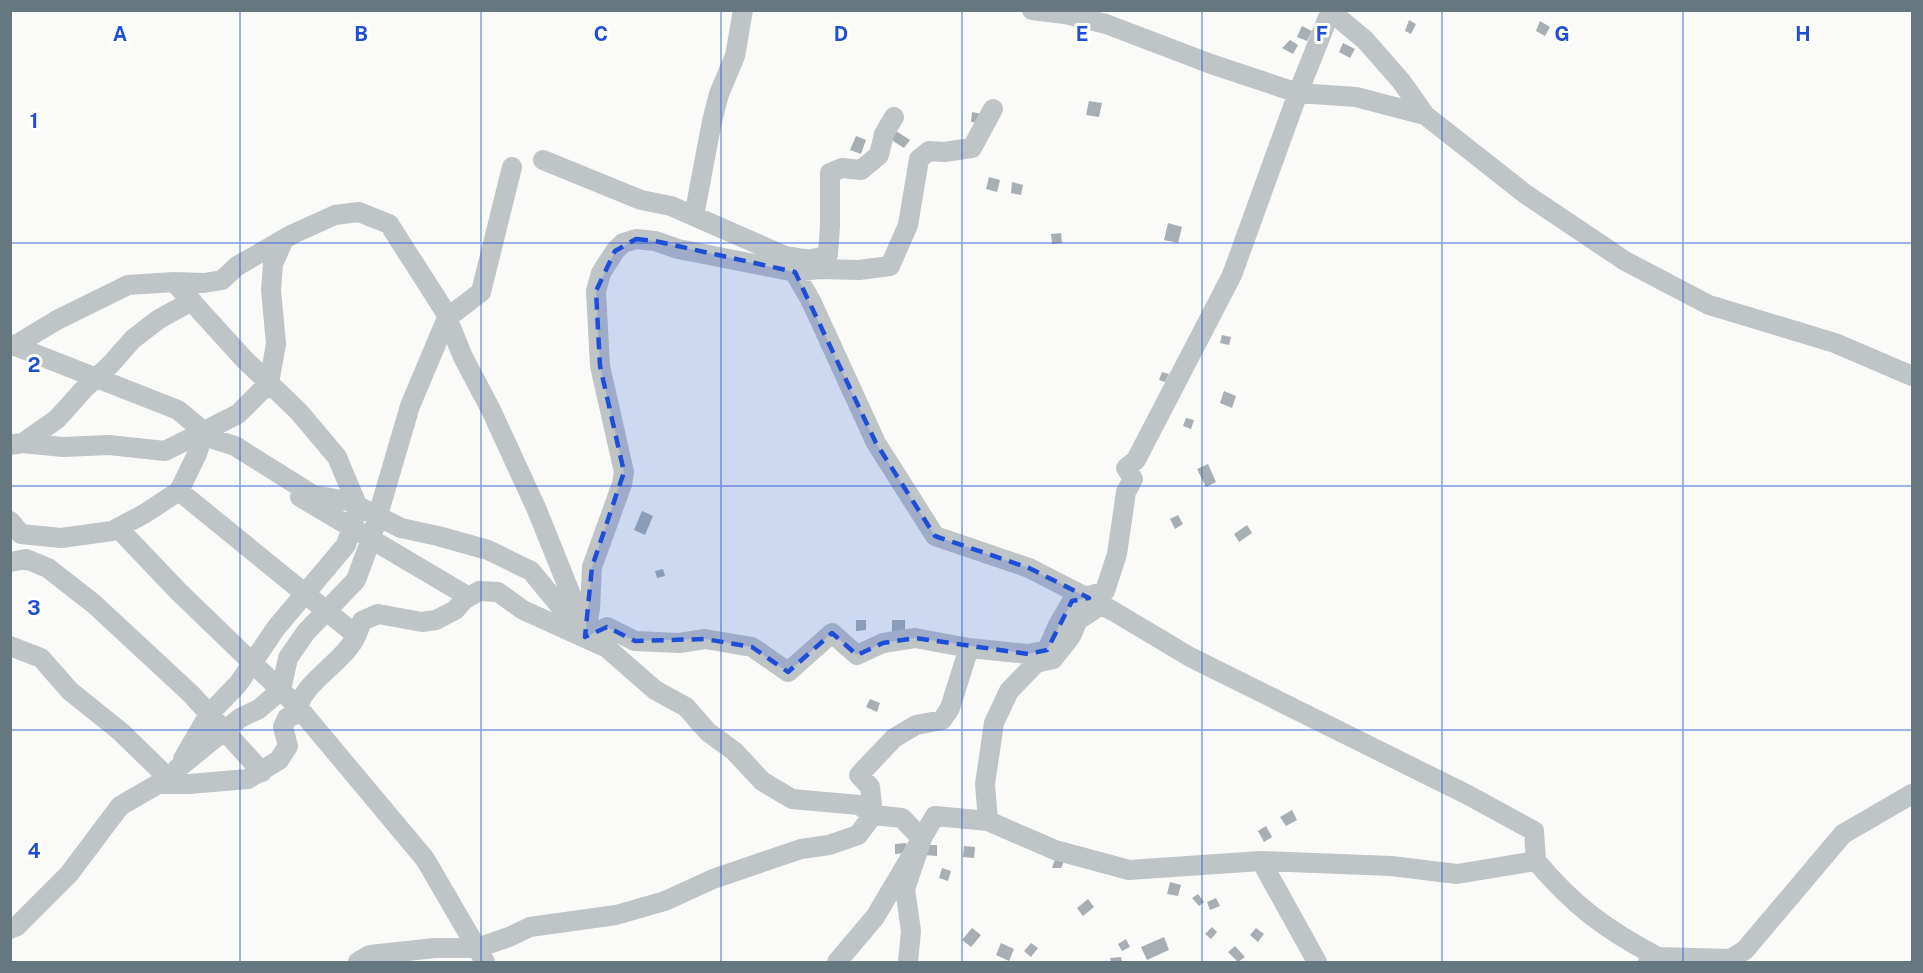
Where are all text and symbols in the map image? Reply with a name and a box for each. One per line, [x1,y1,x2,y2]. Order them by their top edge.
text: A [113,22,127,46]
text: B [354,22,368,46]
text: C [594,22,608,46]
text: D [834,22,848,46]
text: E [1076,22,1088,46]
text: F [1316,22,1328,46]
text: G [1554,22,1570,46]
text: H [1795,22,1811,46]
text: 1 [30,109,38,133]
text: 2 [28,353,40,377]
text: 3 [27,596,41,620]
text: 4 [27,839,41,863]

